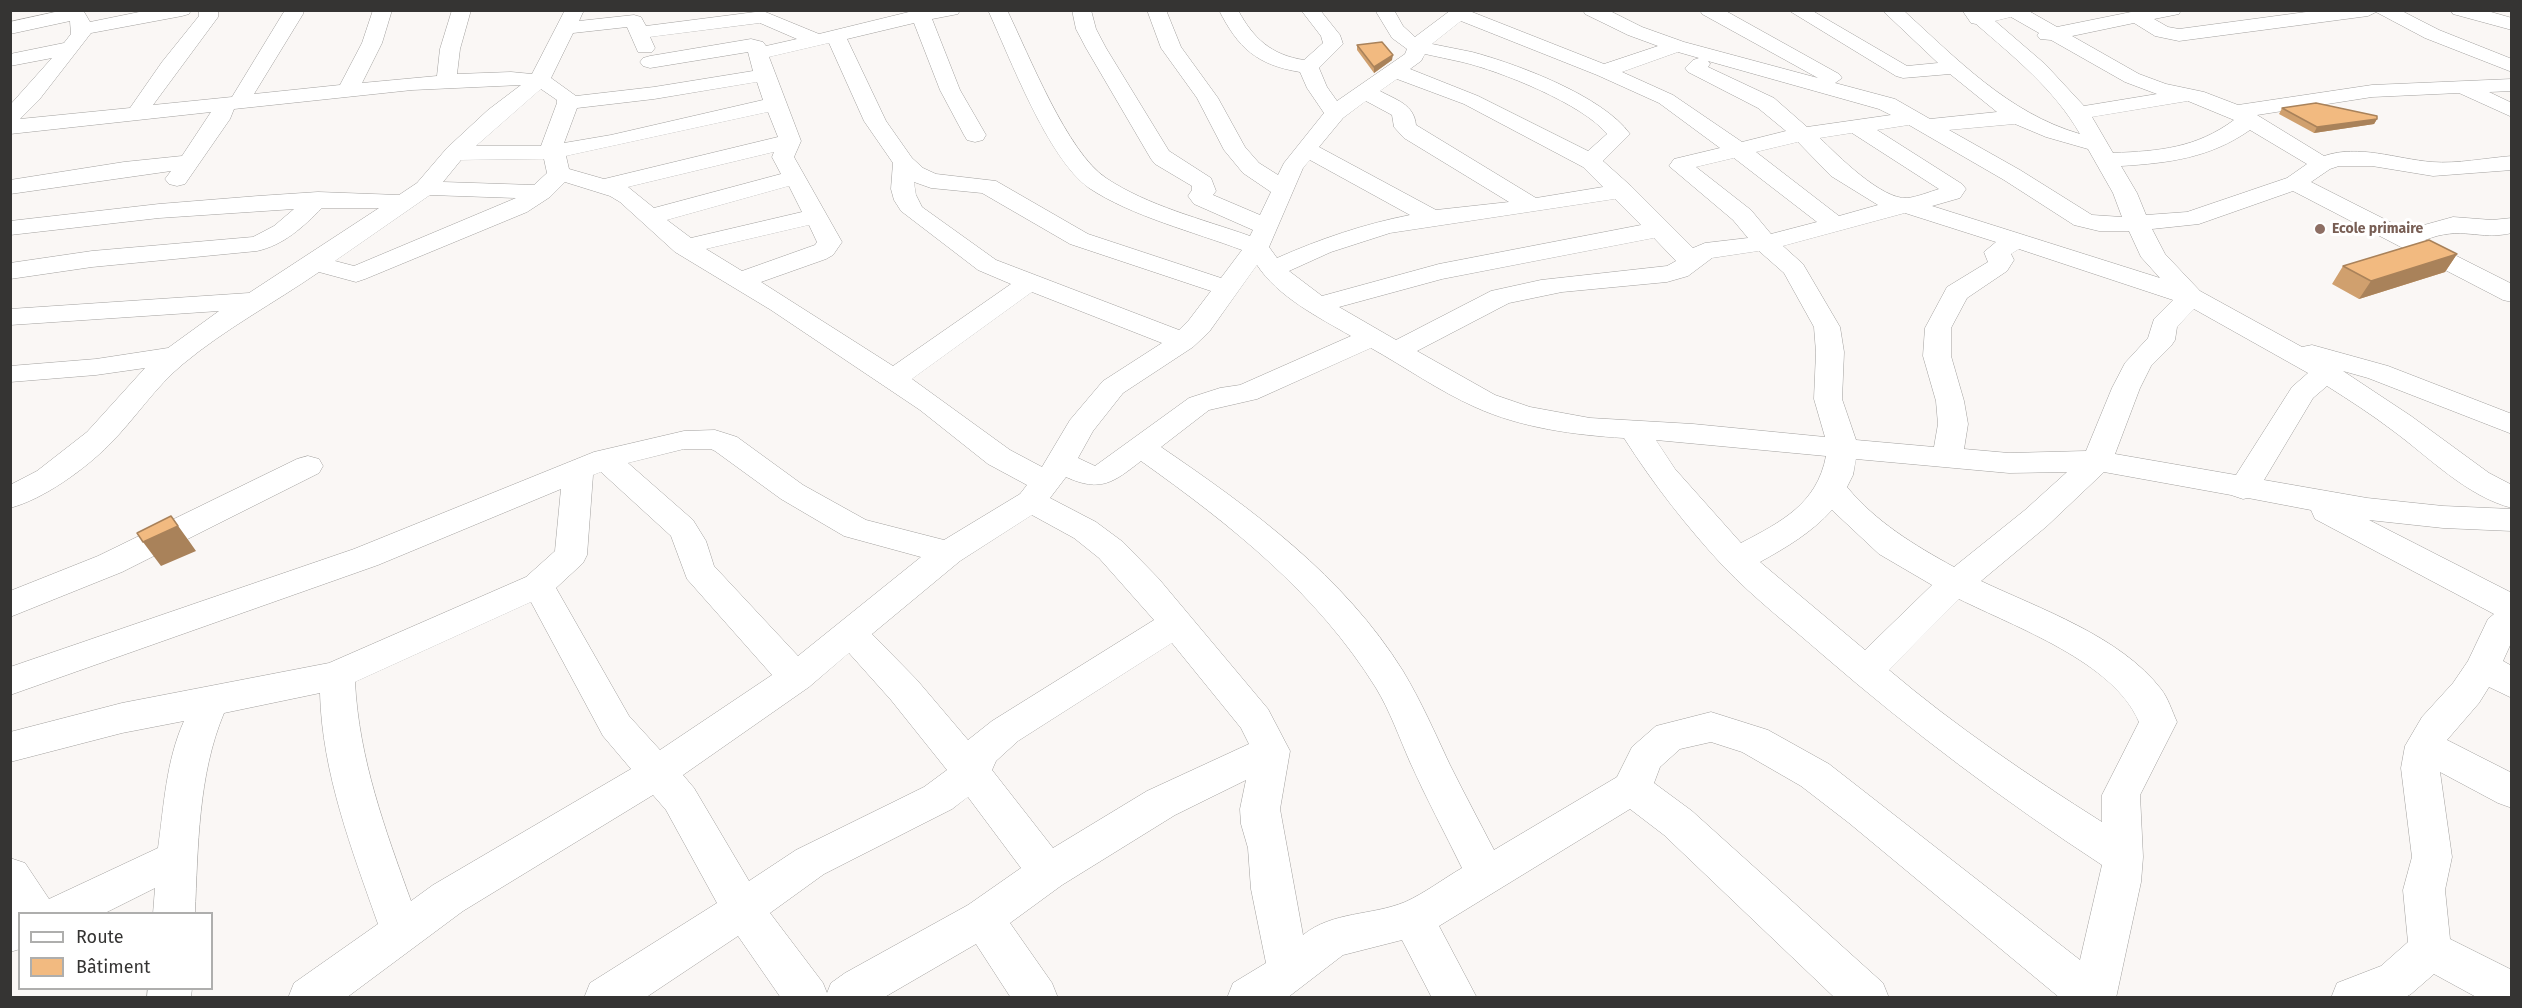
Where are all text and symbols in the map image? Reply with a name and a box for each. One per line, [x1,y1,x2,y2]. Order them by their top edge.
place label: Ecole primaire [2332,221,2423,237]
marker: Ecole primaire [2313,222,2327,236]
legend [18,912,213,990]
text: Route [76,926,124,948]
text: Bâtiment [76,956,151,978]

